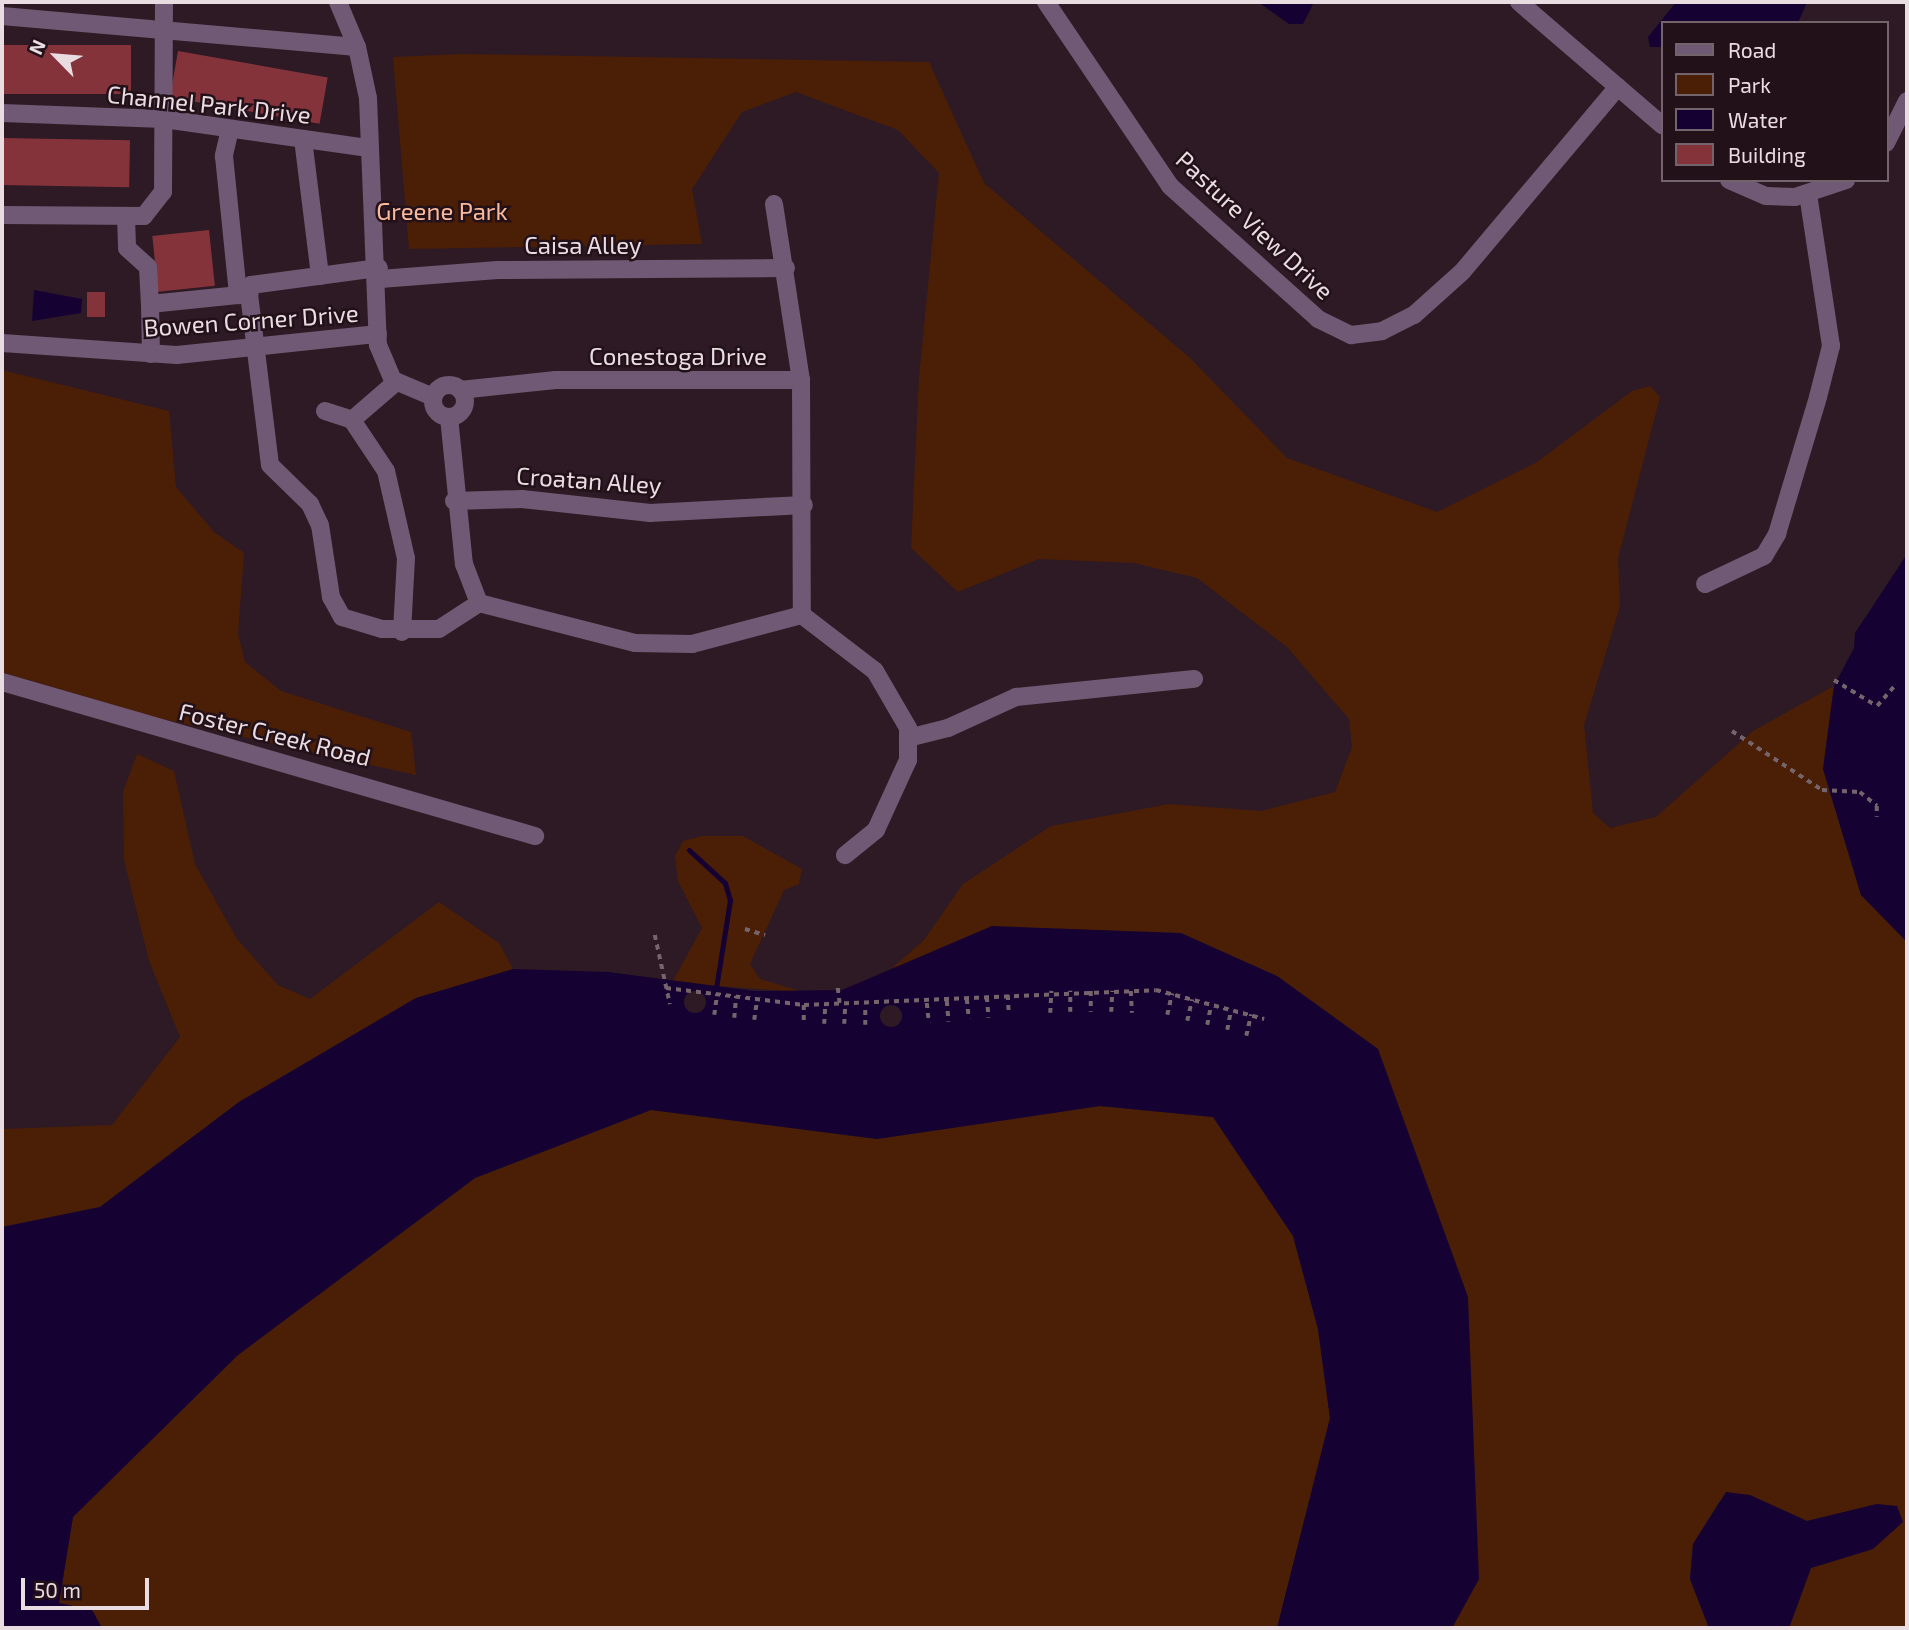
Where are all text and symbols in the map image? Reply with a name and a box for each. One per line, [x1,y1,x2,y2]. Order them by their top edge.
north arrow [21,21,91,91]
legend [1660,21,1888,182]
text: N [23,36,50,58]
text: Road [1728,37,1776,62]
text: Park [1728,72,1771,97]
street label: Channel Park Drive [105,79,313,129]
text: Water [1728,107,1787,132]
text: Building [1728,142,1806,167]
street label: Pasture View Drive [1170,144,1340,306]
park label: Greene Park [376,197,508,225]
street label: Caisa Alley [524,231,642,259]
street label: Bowen Corner Drive [142,298,360,342]
street label: Conestoga Drive [589,342,767,370]
street label: Croatan Alley [515,461,663,499]
street label: Foster Creek Road [176,696,374,772]
scale bar [24,1564,152,1608]
text: 50 m [34,1577,81,1602]

